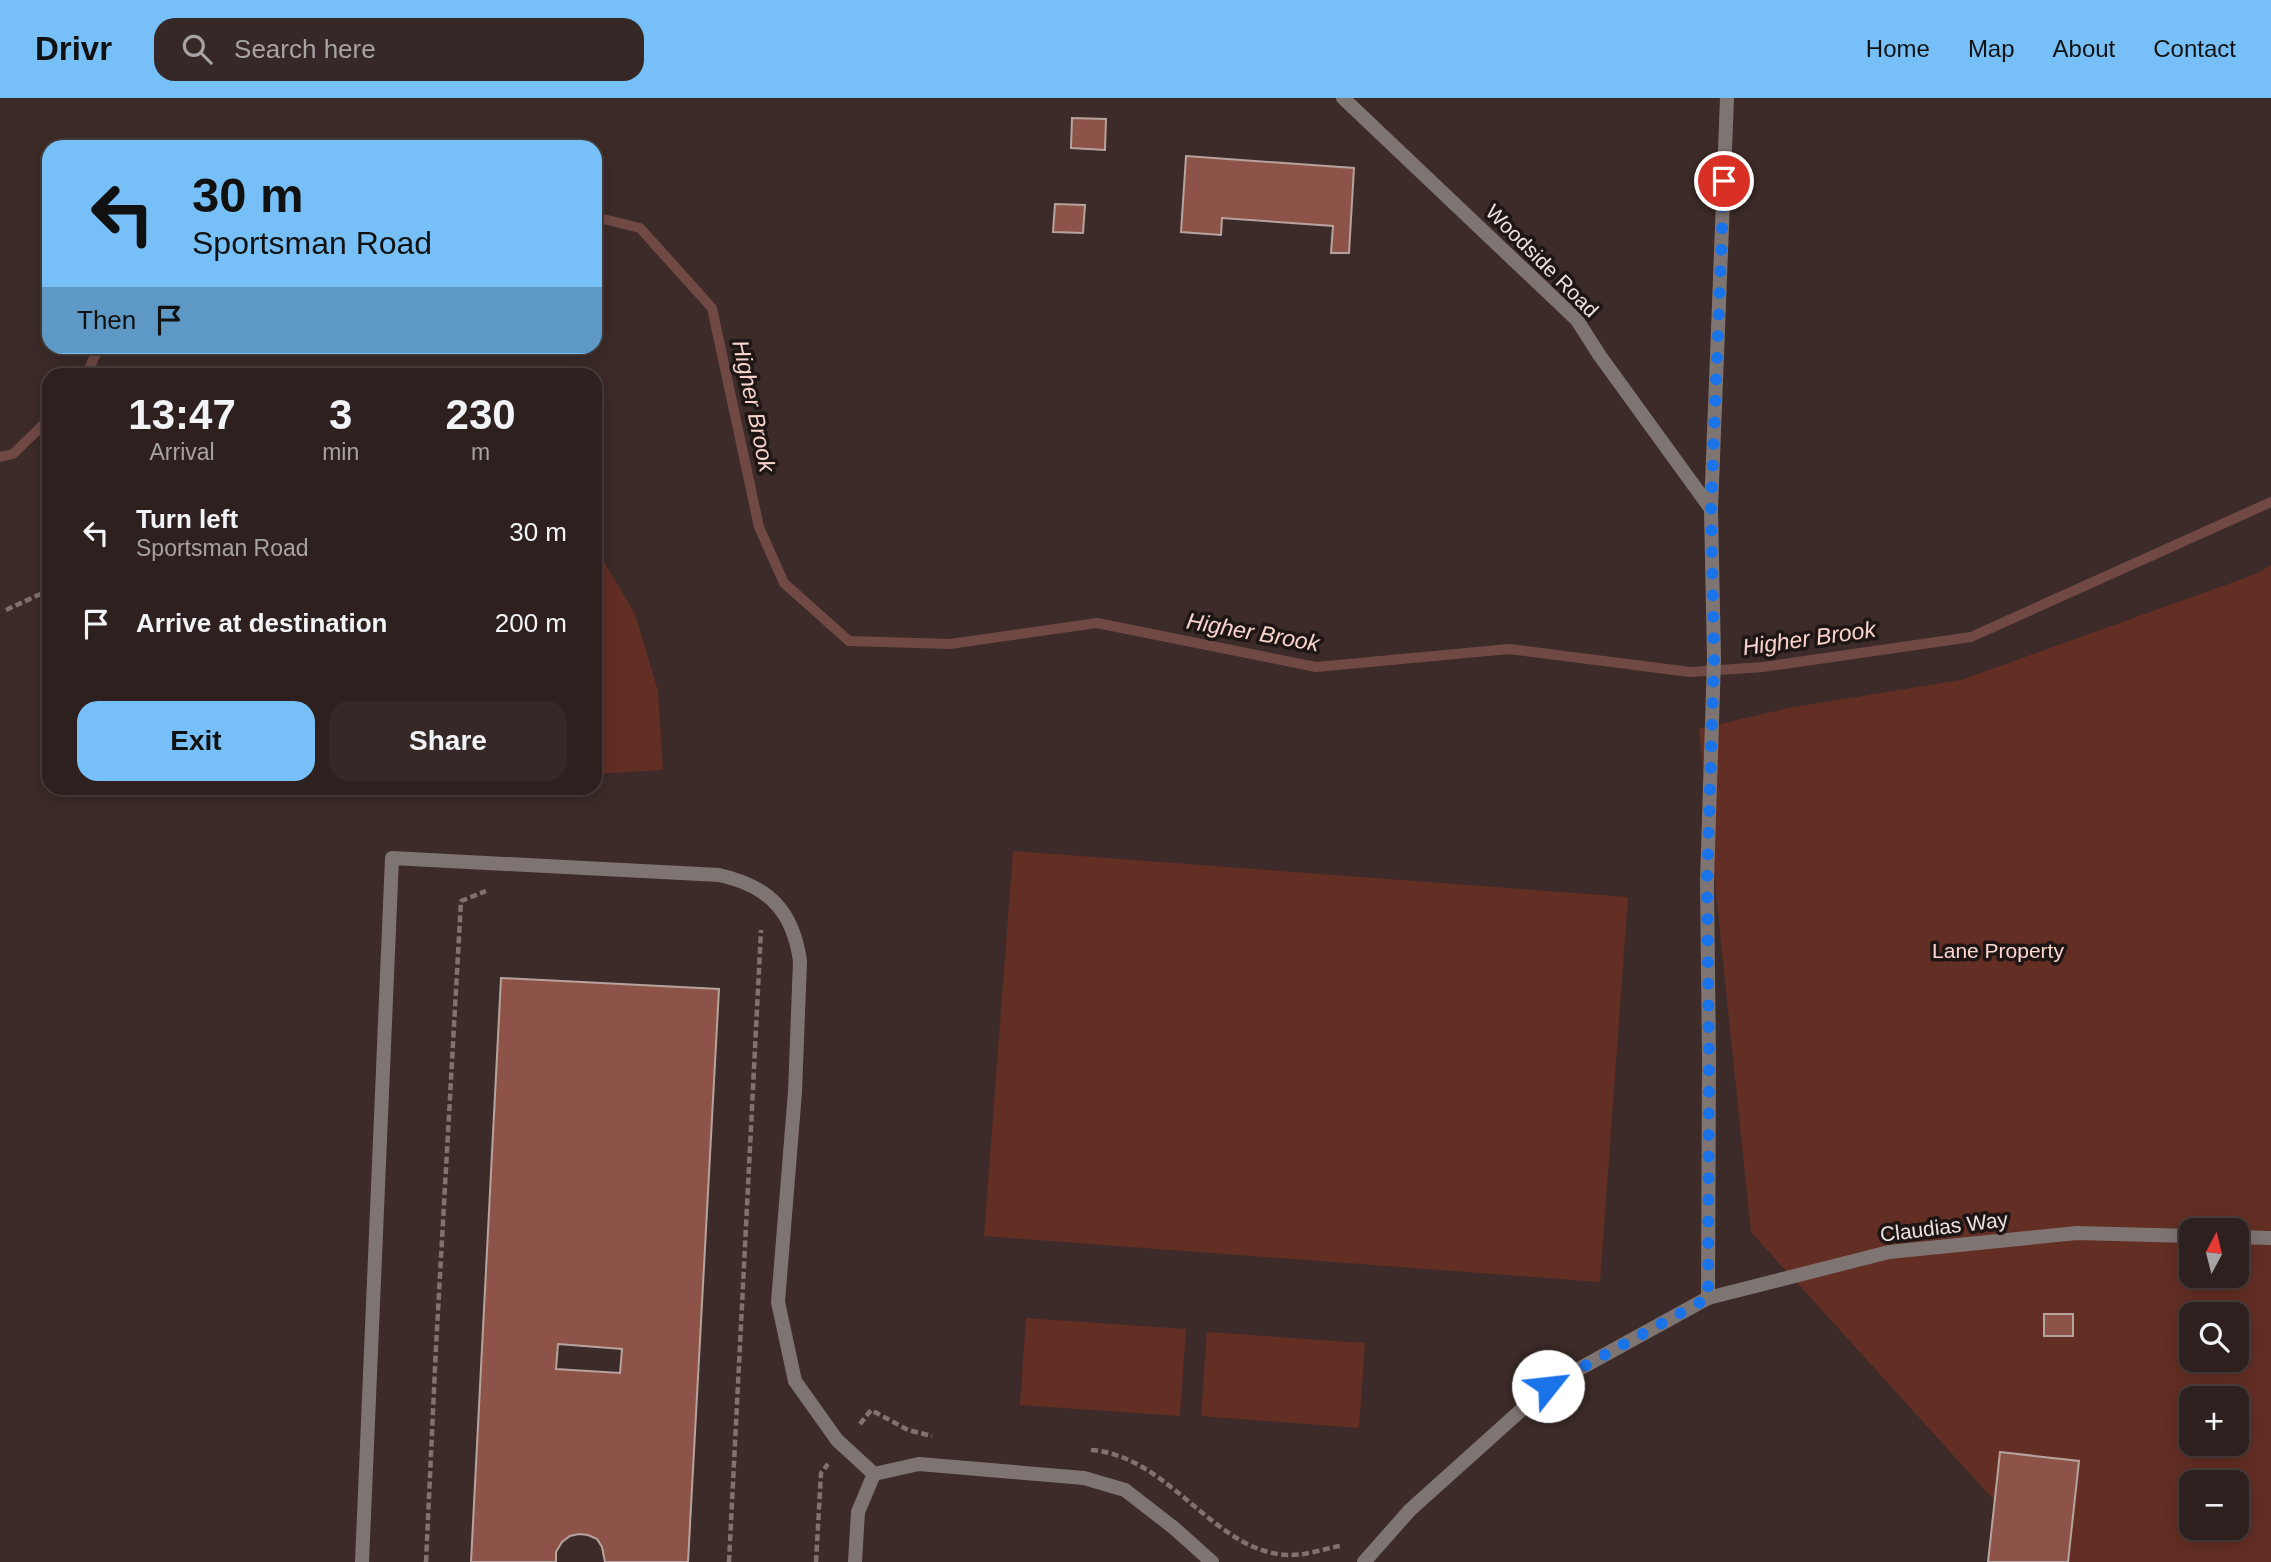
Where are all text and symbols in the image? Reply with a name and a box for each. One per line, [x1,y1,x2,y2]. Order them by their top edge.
search box [154,18,644,81]
text: Drivr [35,30,112,67]
icon: search [178,30,216,68]
text: Search here [234,34,376,64]
text: Home [1866,35,1930,62]
text: Map [1968,35,2015,62]
text: About [2053,35,2115,62]
text: Contact [2153,35,2236,62]
pin [1694,151,1754,211]
icon: arrive [1705,162,1743,200]
icon: left [77,168,168,259]
text: 30 m [192,168,304,222]
street label: Woodside Road [1482,200,1603,321]
text: Sportsman Road [192,225,432,261]
icon: arrive [150,301,188,339]
text: Then [77,305,136,335]
water label: Higher Brook [727,338,781,476]
text: 13:47 [128,391,236,438]
text: 3 [329,391,352,438]
text: 230 [446,391,516,438]
text: Arrival [149,439,215,465]
text: min [322,439,359,465]
text: m [471,439,490,465]
text: Turn left [136,504,238,534]
icon: left [77,514,115,552]
text: 30 m [509,517,567,547]
text: Sportsman Road [136,535,309,561]
icon: arrive [77,605,115,643]
text: Arrive at destination [136,608,387,638]
text: 200 m [495,608,567,638]
water label: Higher Brook [1185,608,1323,657]
water label: Higher Brook [1741,616,1879,660]
button: Exit [77,701,315,781]
button: Share [329,701,567,781]
park label: Lane Property [1932,939,2064,962]
street label: Claudias Way [1879,1207,2010,1246]
north arrow [2179,1218,2249,1288]
map controls [2179,1218,2249,1540]
button: search [2179,1302,2249,1372]
position arrow [1511,1349,1585,1423]
button: + [2179,1386,2249,1456]
button: − [2179,1470,2249,1540]

